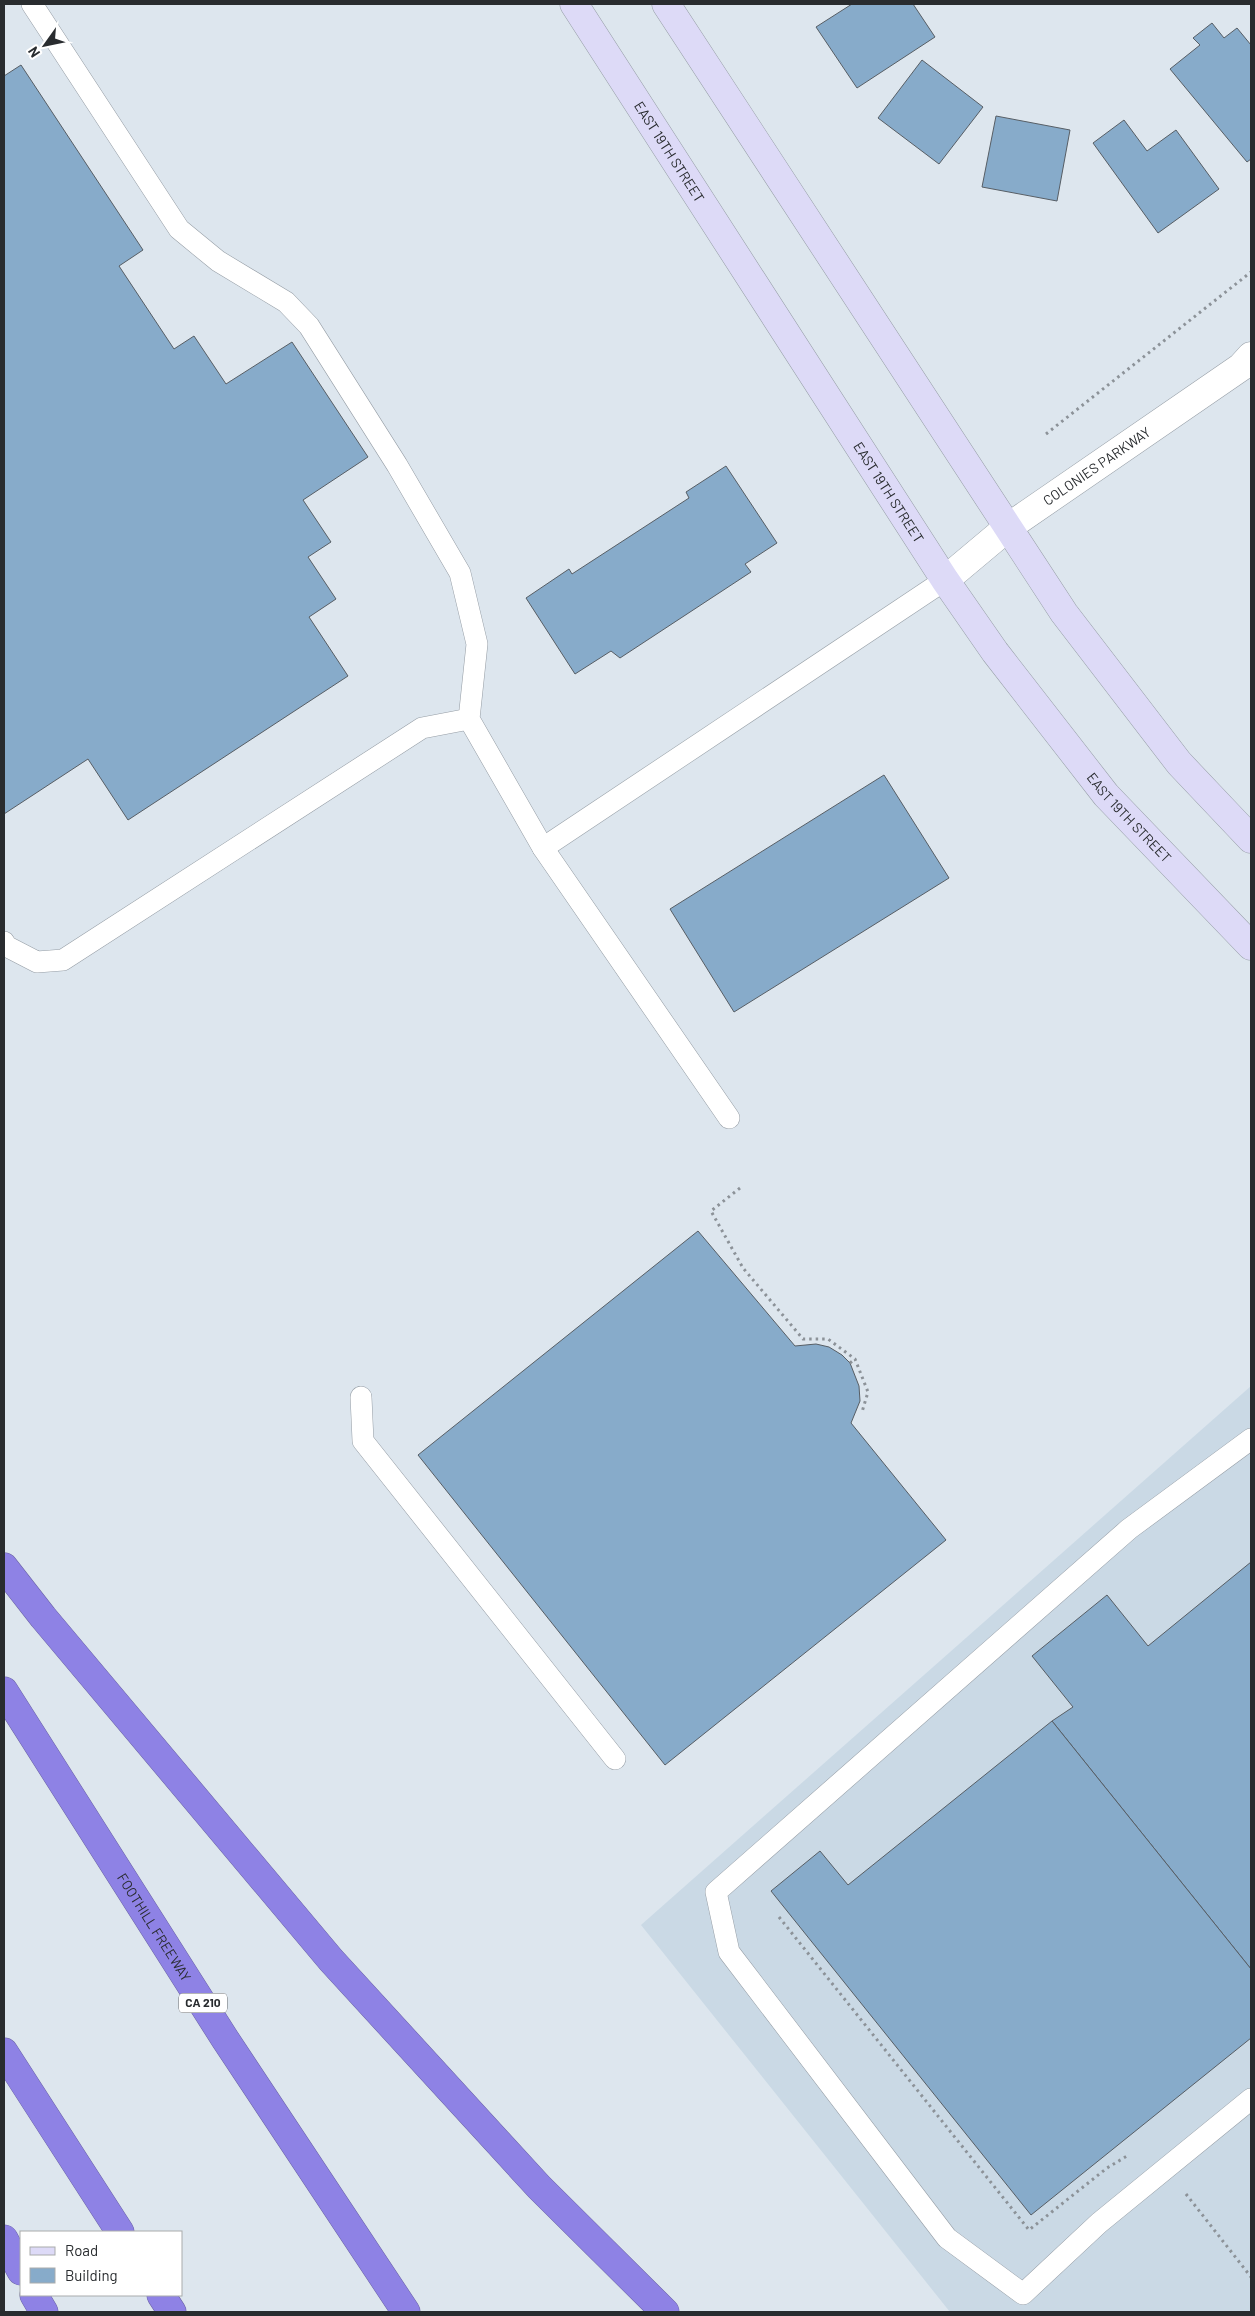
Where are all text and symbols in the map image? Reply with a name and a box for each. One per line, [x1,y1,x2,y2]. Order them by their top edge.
north arrow [20,20,70,70]
text: N [24,44,43,61]
street label: EAST 19TH STREET [631,98,708,205]
street label: COLONIES PARKWAY [1040,423,1154,509]
street label: EAST 19TH STREET [850,439,928,546]
street label: EAST 19TH STREET [1084,769,1175,866]
street label: FOOTHILL FREEWAY [114,1870,195,1984]
road number: CA 210 [179,1994,227,2012]
legend [20,2231,182,2296]
text: Road [65,2241,98,2259]
text: Building [65,2266,118,2284]

